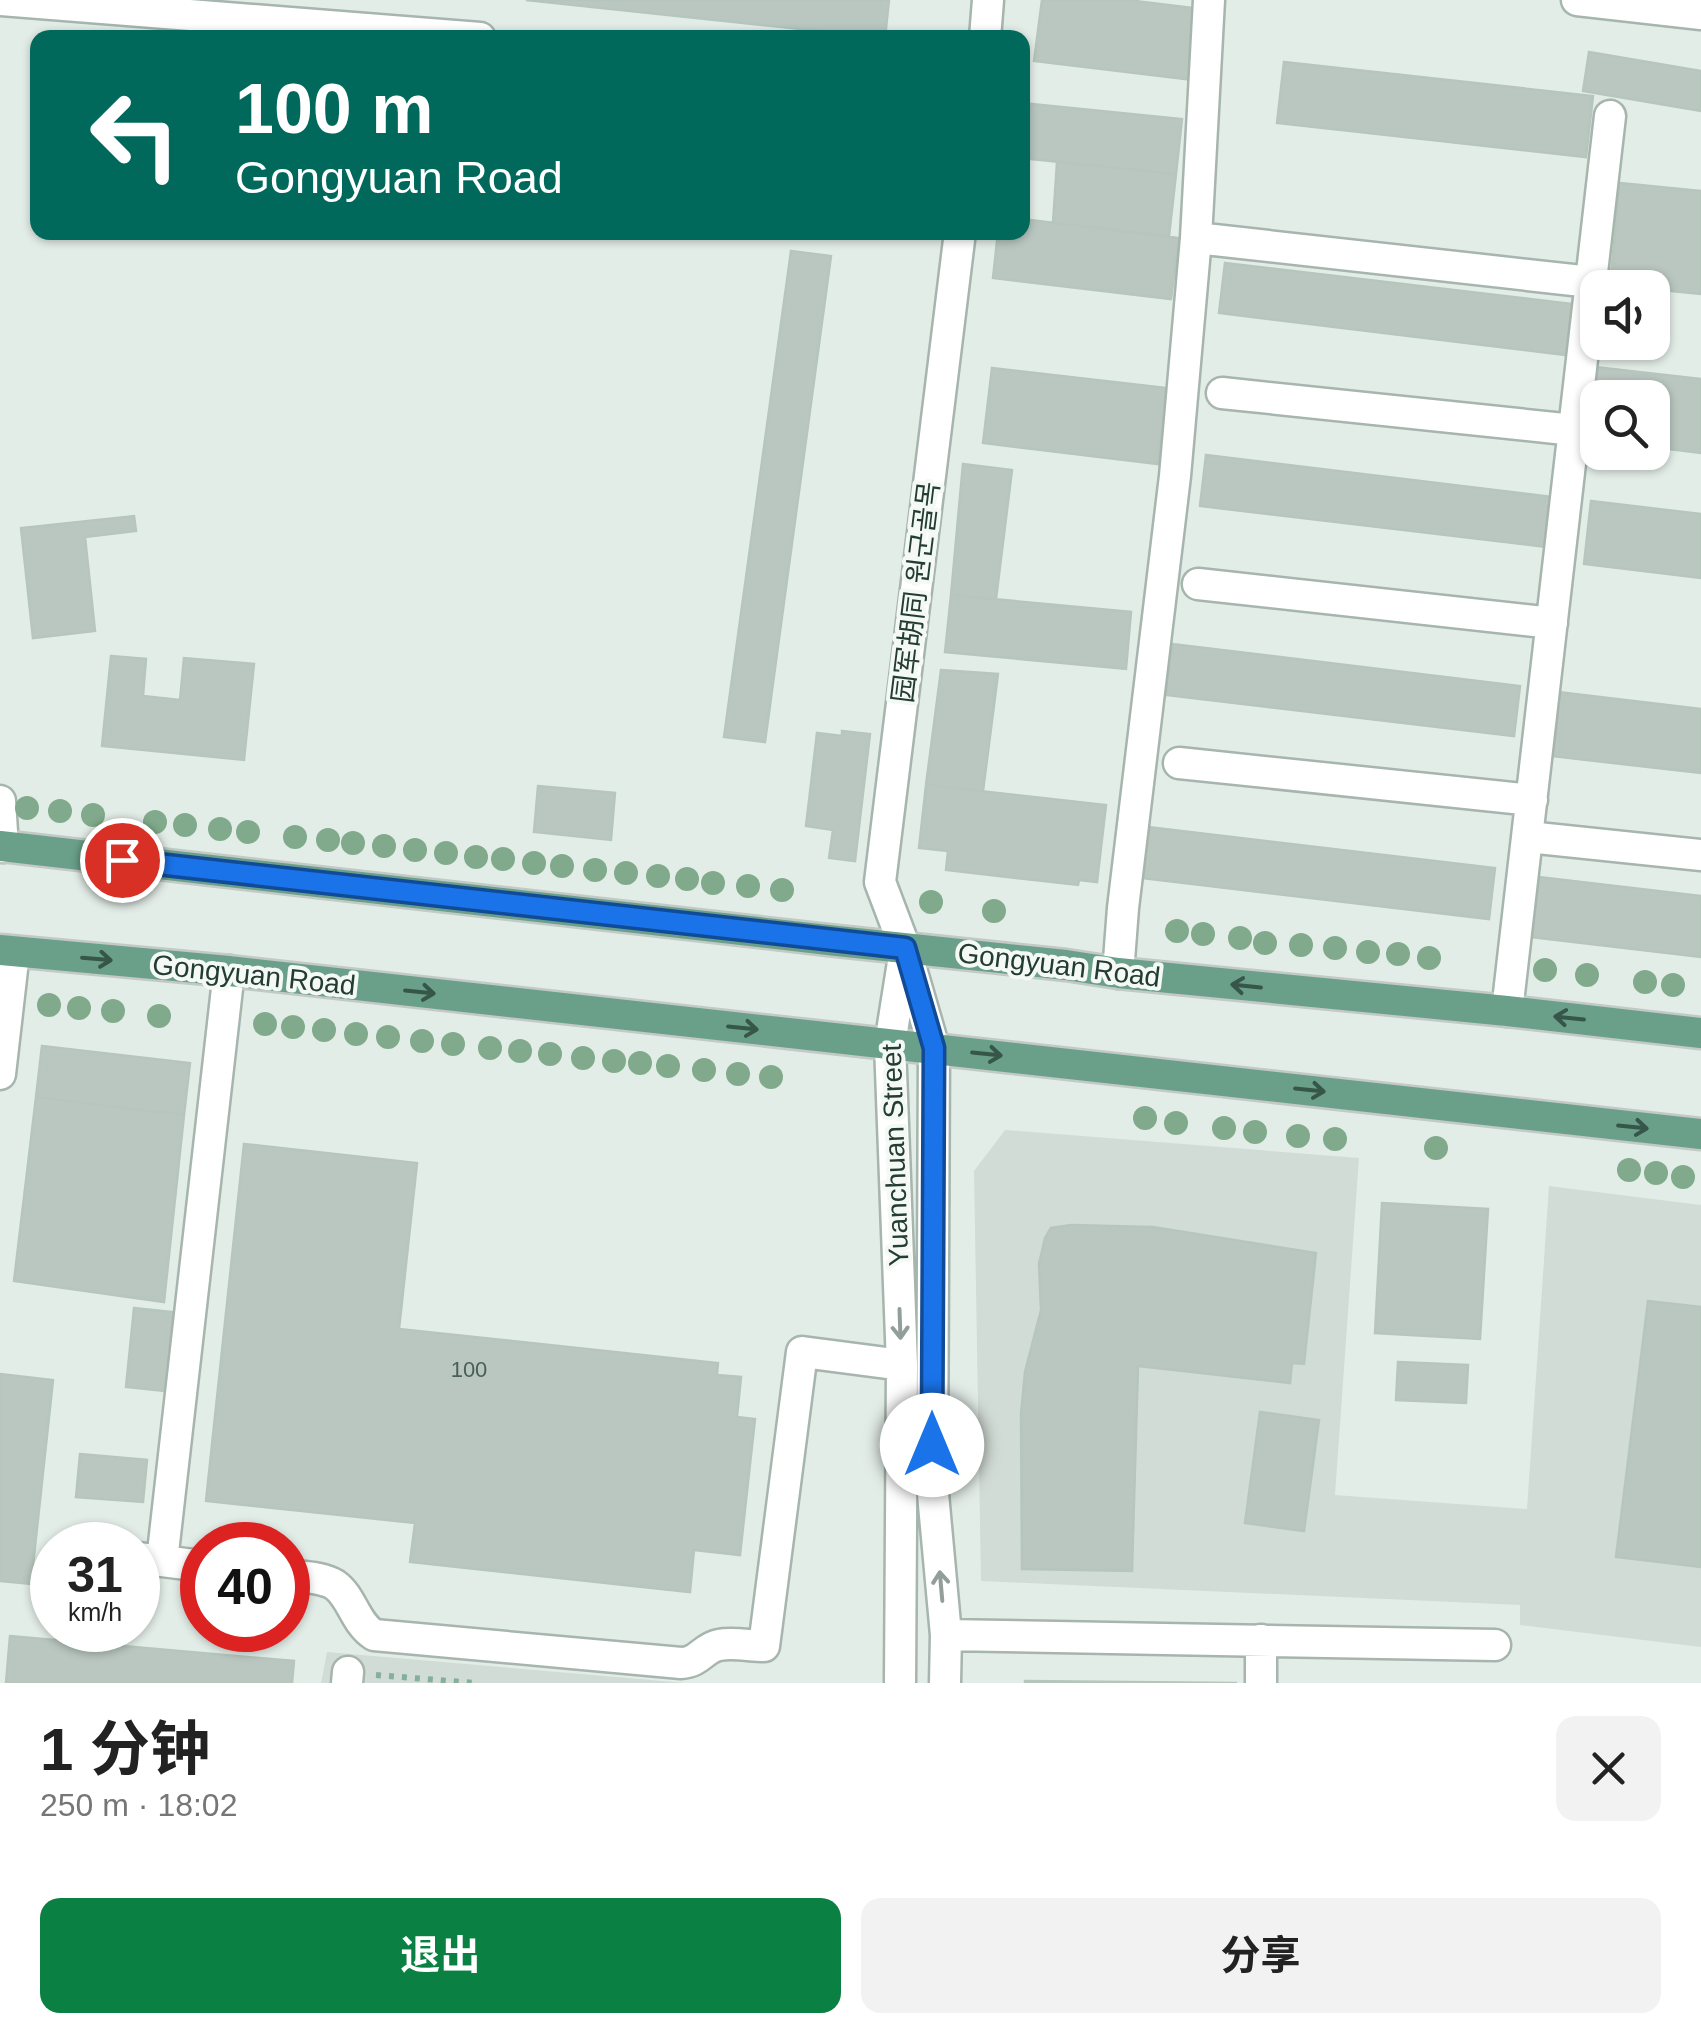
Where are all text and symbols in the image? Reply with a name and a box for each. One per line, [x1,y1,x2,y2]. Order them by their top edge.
icon: left [70,70,200,200]
text: 100 m [235,70,433,148]
text: Gongyuan Road [235,152,563,203]
map controls [1580,270,1670,470]
button: sound [1580,270,1670,360]
button: search [1580,380,1670,470]
street label: 园军胡同 원군골목 [887,480,945,704]
pin [80,818,165,903]
icon: arrive [95,833,150,888]
street label: Gongyuan Road [956,937,1162,993]
street label: Gongyuan Road [151,949,357,1001]
one-way arrow [81,950,113,969]
one-way arrow [1230,976,1263,995]
one-way arrow [404,983,436,1002]
one-way arrow [1554,1008,1586,1027]
one-way arrow [727,1019,759,1038]
street label: Yuanchuan Street [876,1043,914,1267]
one-way arrow [970,1045,1002,1064]
one-way arrow [1293,1081,1325,1100]
one-way arrow [1616,1118,1648,1137]
one-way arrow [891,1307,910,1339]
house number: 100 [451,1357,487,1382]
position arrow [880,1393,984,1497]
speed limit sign: 40 [180,1522,310,1652]
text: 31 [67,1547,123,1603]
one-way arrow [932,1570,951,1602]
text: km/h [68,1598,122,1626]
text: 1 分钟 [40,1716,210,1783]
button: close [1556,1716,1661,1821]
text: 250 m · 18:02 [40,1787,237,1823]
button: 退出 [40,1898,841,2013]
button: 分享 [861,1898,1661,2013]

